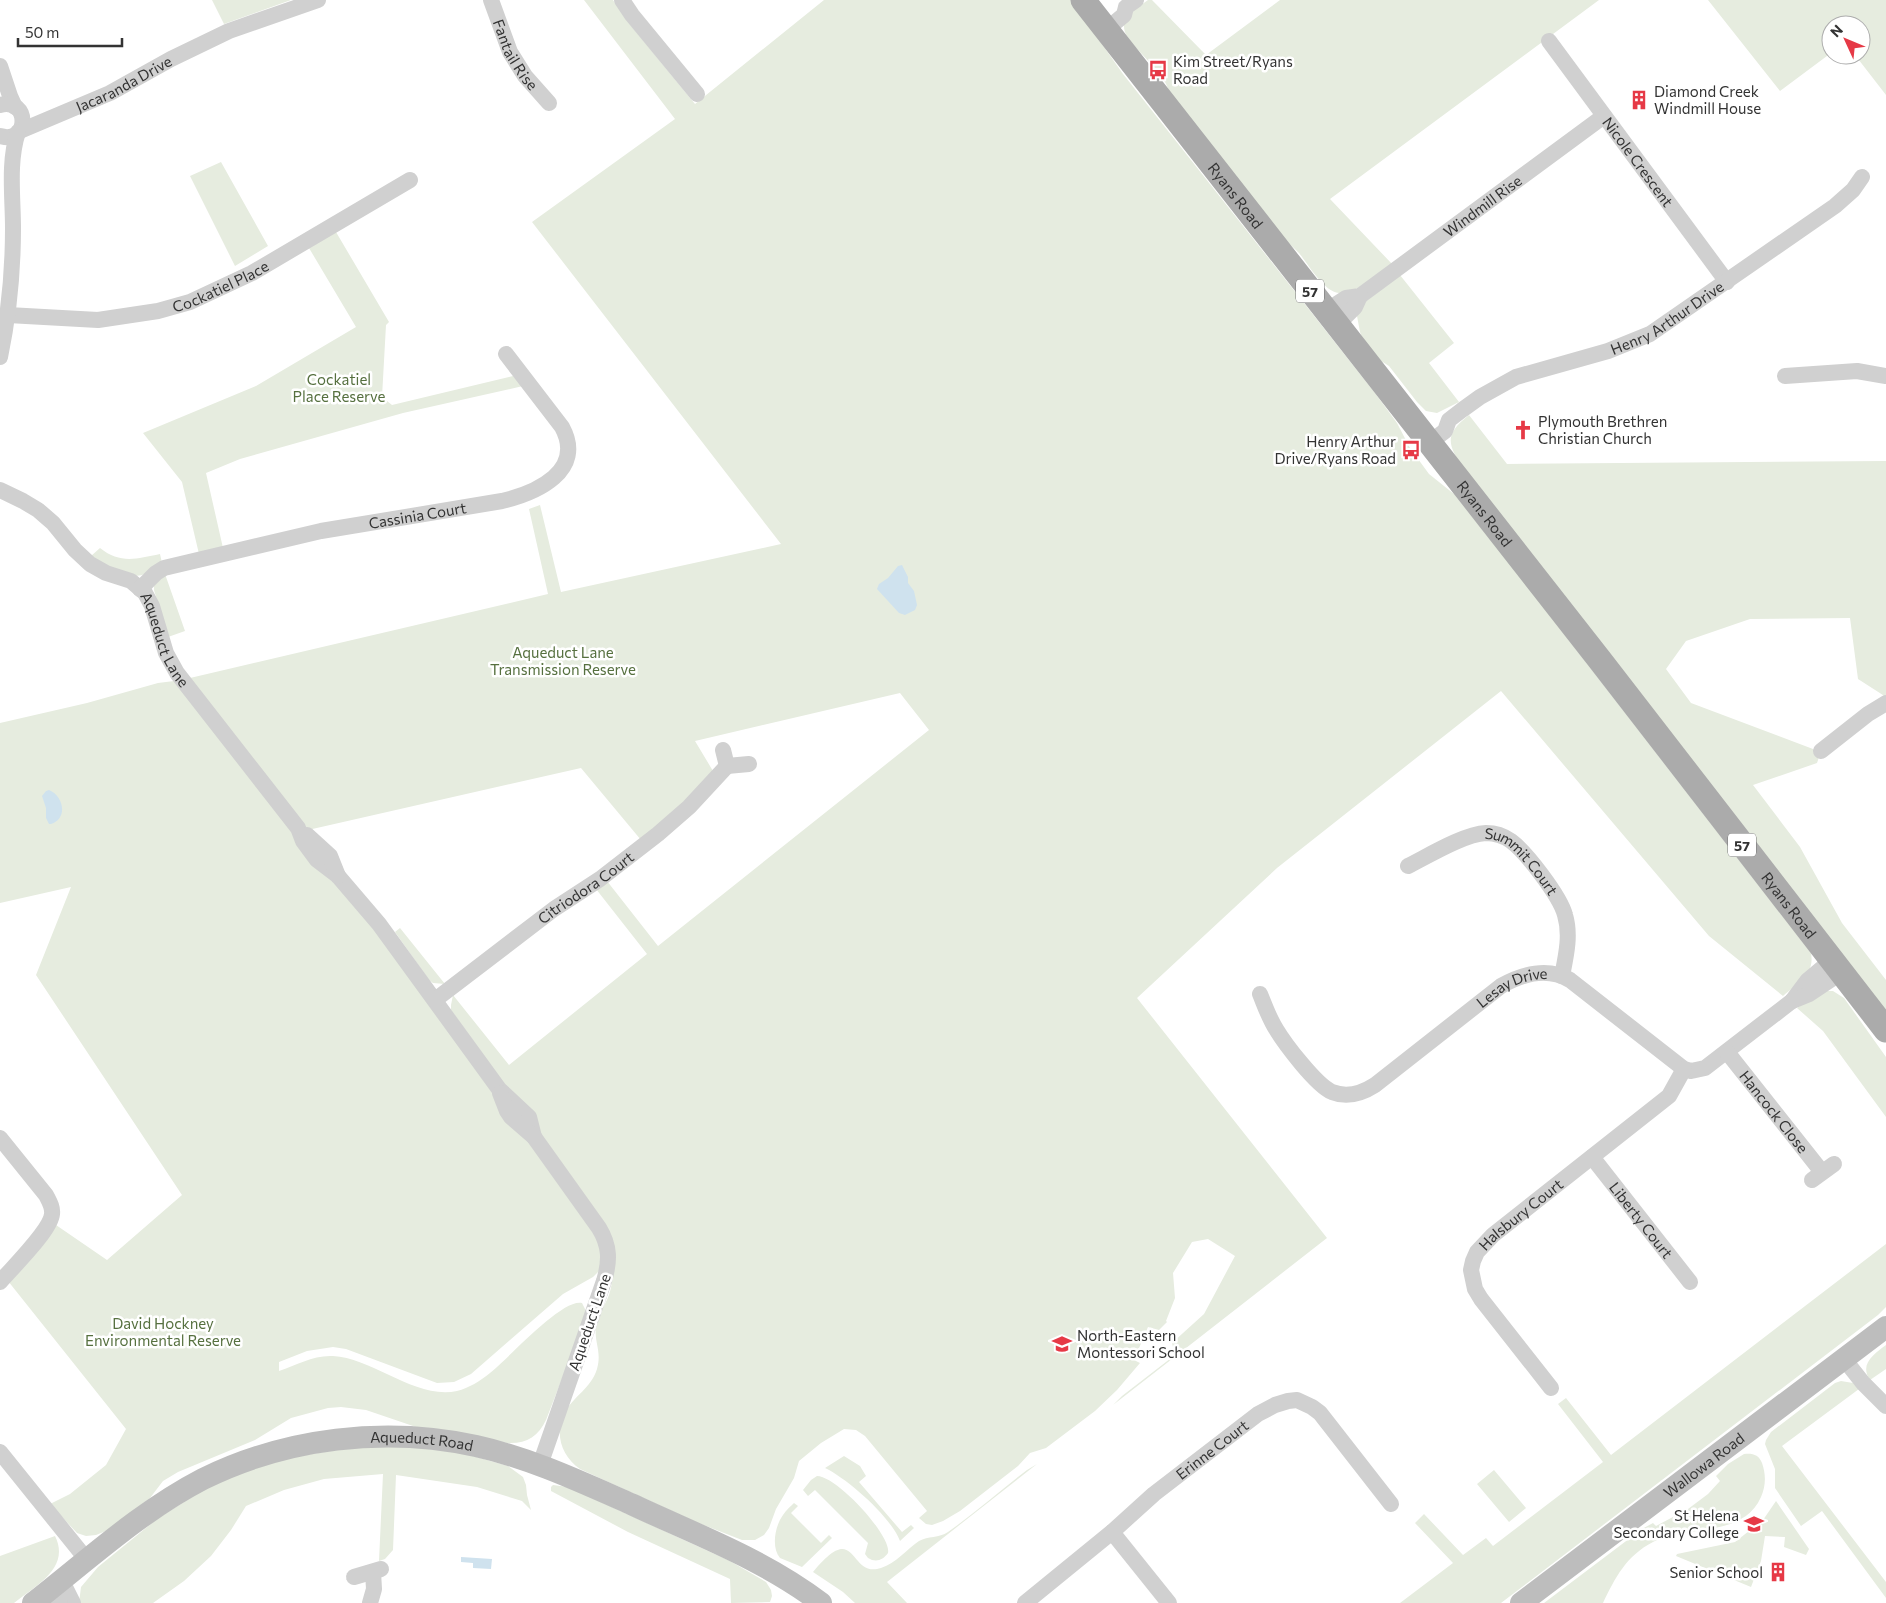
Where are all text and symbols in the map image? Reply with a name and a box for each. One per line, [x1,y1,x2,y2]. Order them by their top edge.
scale bar [18,15,121,47]
north arrow [1821,15,1871,65]
street label: Fantail Rise [490,17,542,94]
text: N [1827,21,1846,40]
text: 50 m [25,23,59,41]
street label: Jacaranda Drive [73,51,175,115]
place label: Kim Street/Ryans Road [1173,52,1293,87]
bus stop icon: Kim Street/Ryans Road [1147,59,1169,81]
place label: Diamond Creek Windmill House [1654,82,1761,117]
building icon: Diamond Creek Windmill House [1628,89,1650,111]
street label: Nicole Crescent [1599,113,1677,210]
street label: Ryans Road [1205,159,1267,232]
street label: Windmill Rise [1440,171,1525,240]
street label: Cockatiel Place [170,256,272,316]
street label: Henry Arthur Drive [1608,277,1727,358]
road number: 57 [1296,280,1324,302]
park label: Cockatiel Place Reserve [293,370,385,405]
place label: Plymouth Brethren Christian Church [1538,412,1667,447]
church icon: Plymouth Brethren Christian Church [1512,419,1534,441]
place label: Henry Arthur Drive/Ryans Road [1274,432,1396,467]
bus stop icon: Henry Arthur Drive/Ryans Road [1400,439,1422,461]
street label: Ryans Road [1454,477,1516,550]
street label: Cassinia Court [367,498,467,532]
street label: Aqueduct Lane [137,589,193,690]
park label: Aqueduct Lane Transmission Reserve [490,643,636,678]
street label: Summit Court [1484,824,1562,898]
road number: 57 [1728,834,1756,856]
street label: Citriodora Court [534,847,637,927]
street label: Ryans Road [1758,868,1821,942]
street label: Lesay Drive [1473,964,1548,1011]
street label: Hancock Close [1736,1067,1812,1157]
street label: Halsbury Court [1474,1175,1566,1254]
street label: Liberty Court [1606,1178,1677,1262]
street label: Aqueduct Lane [564,1271,614,1373]
park label: David Hockney Environmental Reserve [85,1314,241,1349]
place label: North-Eastern Montessori School [1077,1326,1205,1361]
school or university icon: North-Eastern Montessori School [1051,1333,1073,1355]
street label: Erinne Court [1172,1416,1252,1483]
street label: Aqueduct Road [370,1428,475,1454]
street label: Wallowa Road [1660,1429,1748,1501]
place label: St Helena Secondary College [1614,1506,1739,1541]
school or university icon: St Helena Secondary College [1743,1513,1765,1535]
building icon: Senior School [1767,1561,1789,1583]
place label: Senior School [1669,1563,1763,1581]

